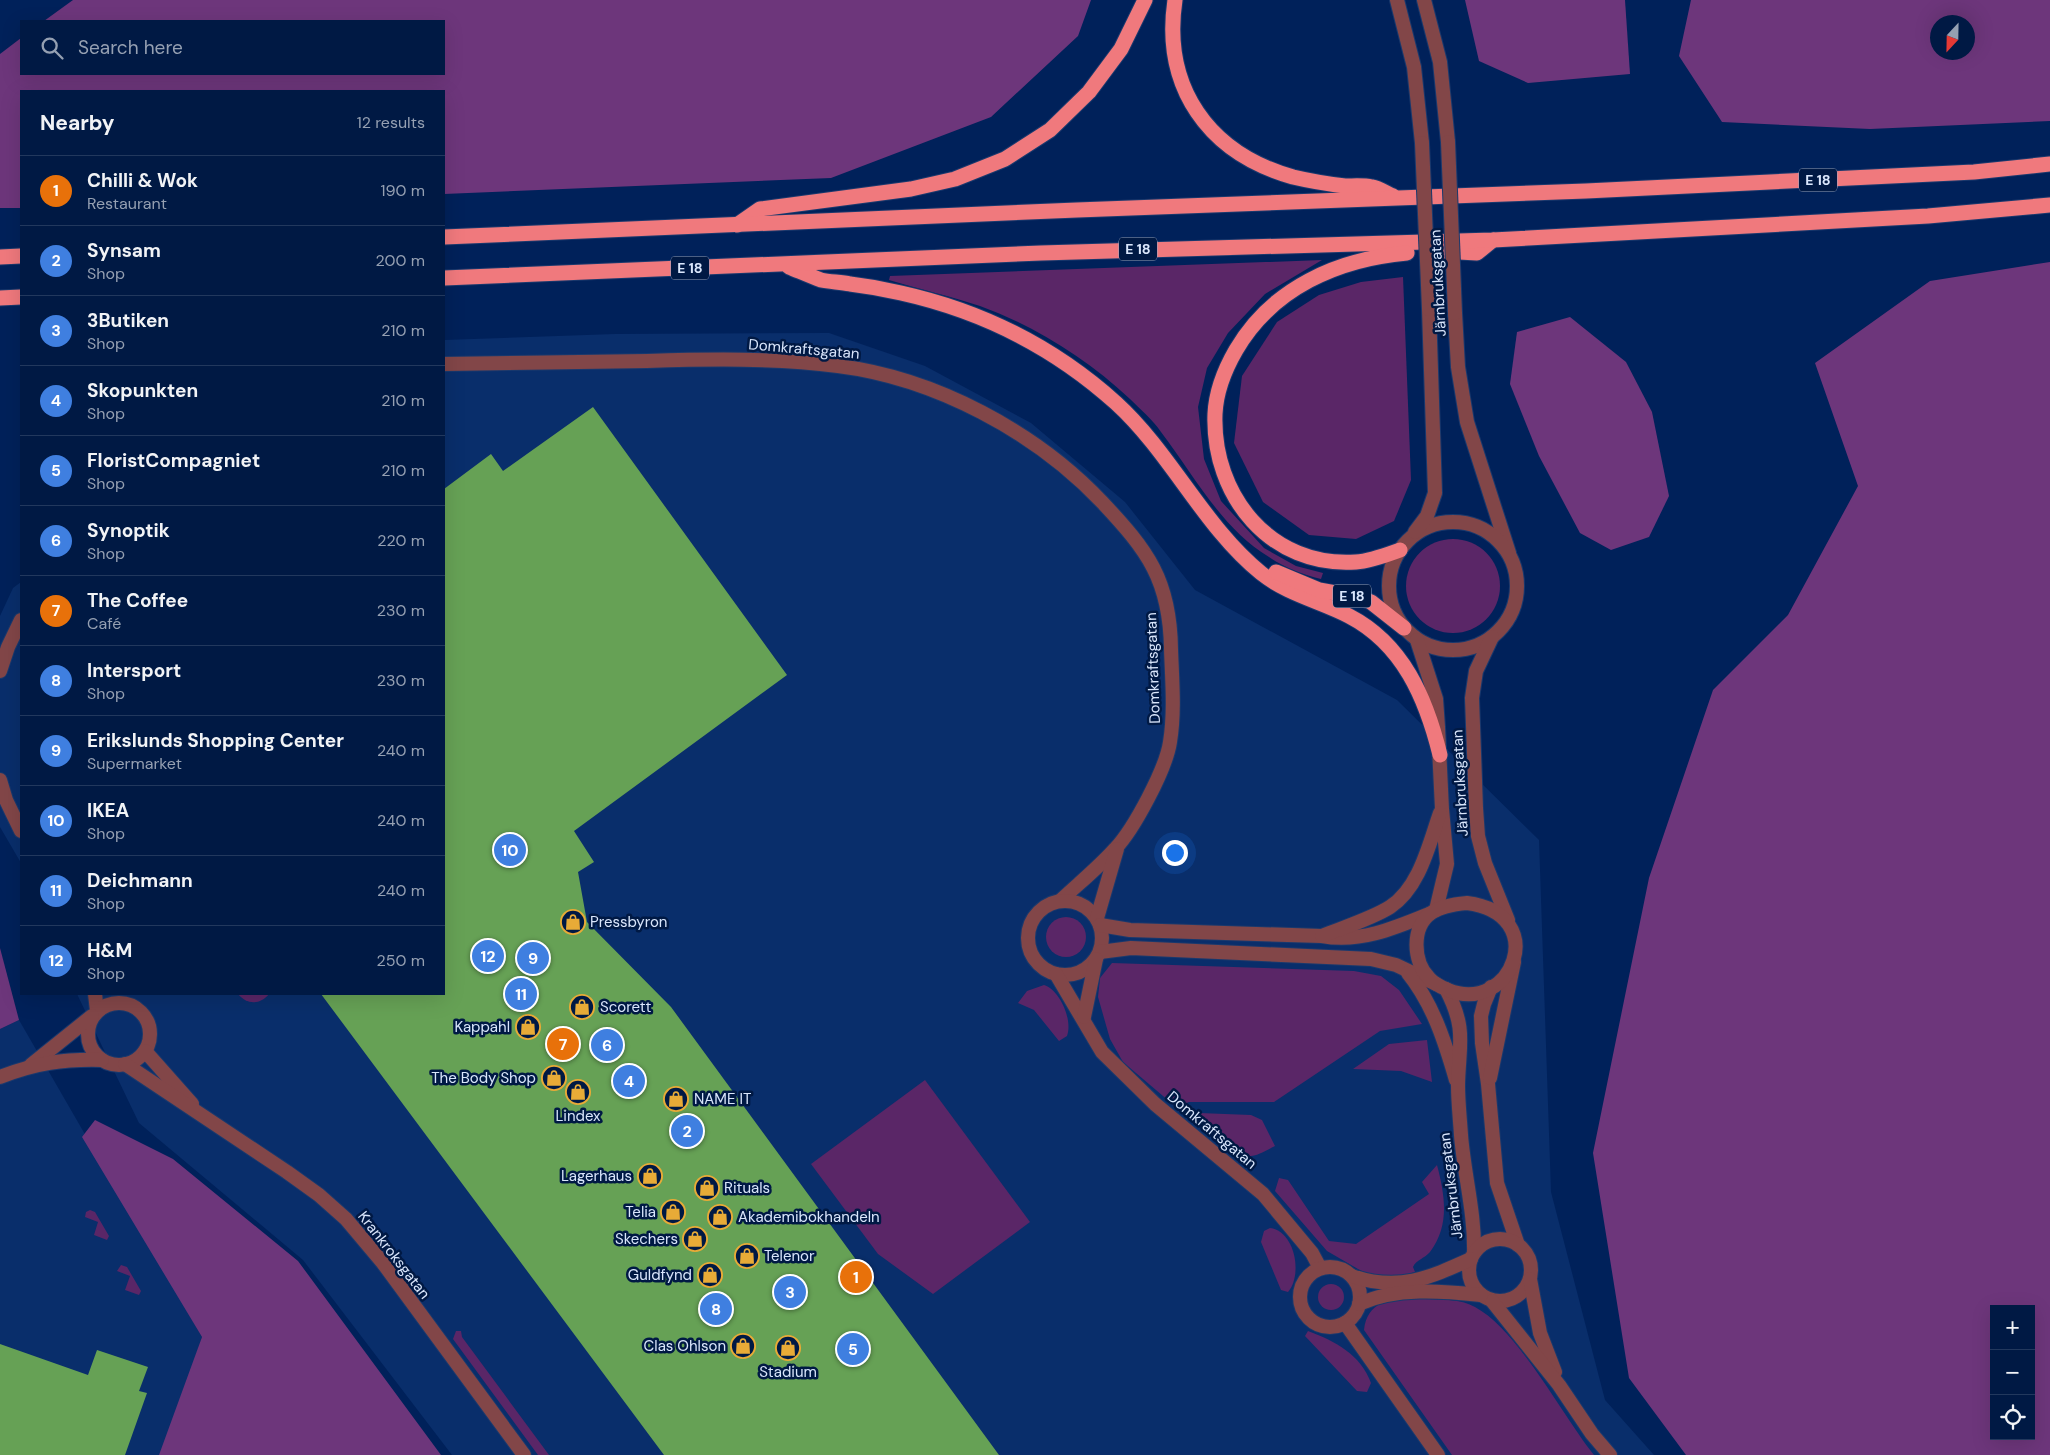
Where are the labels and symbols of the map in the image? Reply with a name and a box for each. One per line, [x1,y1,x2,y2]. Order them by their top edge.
north arrow [1930,15,1975,60]
road number: E 18 [1799,168,1837,192]
street label: Järnbruksgatan [1425,229,1451,337]
road number: E 18 [1119,238,1157,260]
road number: E 18 [671,256,709,280]
street label: Domkraftsgatan [748,334,860,364]
road number: E 18 [1333,584,1371,608]
street label: Domkraftsgatan [1141,612,1165,724]
street label: Järnbruksgatan [1447,729,1473,837]
pin: 10 [494,831,526,869]
your location [1162,840,1188,866]
shop icon: Pressbyron [560,909,586,935]
place label: Pressbyron [590,912,667,932]
pin: 12 [472,937,504,975]
pin: 9 [517,939,549,977]
pin: 11 [505,975,537,1013]
shop icon: Scorett [569,994,595,1020]
place label: Scorett [600,997,652,1017]
shop icon: Kappahl [515,1014,541,1040]
place label: Kappahl [454,1017,510,1037]
pin: 7 [547,1025,579,1063]
pin: 6 [591,1026,623,1064]
pin: 4 [613,1062,645,1100]
shop icon: The Body Shop [541,1065,567,1091]
place label: The Body Shop [431,1068,536,1088]
shop icon: Lindex [565,1079,591,1105]
shop icon: NAME IT [663,1086,689,1112]
street label: Domkraftsgatan [1163,1087,1261,1173]
place label: NAME IT [694,1089,751,1109]
place label: Lindex [555,1106,601,1126]
pin: 2 [671,1112,703,1150]
street label: Järnbruksgatan [1435,1132,1467,1240]
shop icon: Lagerhaus [637,1163,663,1189]
place label: Lagerhaus [561,1166,632,1186]
shop icon: Rituals [694,1175,720,1201]
place label: Rituals [724,1178,770,1198]
shop icon: Telia [660,1199,686,1225]
place label: Telia [625,1202,656,1222]
shop icon: Akademibokhandeln [707,1204,733,1230]
street label: Krankroksgatan [353,1207,435,1303]
place label: Akademibokhandeln [738,1207,880,1227]
shop icon: Skechers [682,1226,708,1252]
place label: Skechers [615,1229,678,1249]
shop icon: Telenor [734,1243,760,1269]
place label: Telenor [764,1246,815,1266]
pin: 1 [840,1258,872,1296]
shop icon: Guldfynd [697,1262,723,1288]
place label: Guldfynd [628,1265,692,1285]
pin: 3 [774,1273,806,1311]
pin: 8 [700,1290,732,1328]
pin: 5 [837,1330,869,1368]
shop icon: Clas Ohlson [730,1333,756,1359]
shop icon: Stadium [775,1335,801,1361]
place label: Clas Ohlson [644,1336,726,1356]
place label: Stadium [759,1362,817,1382]

